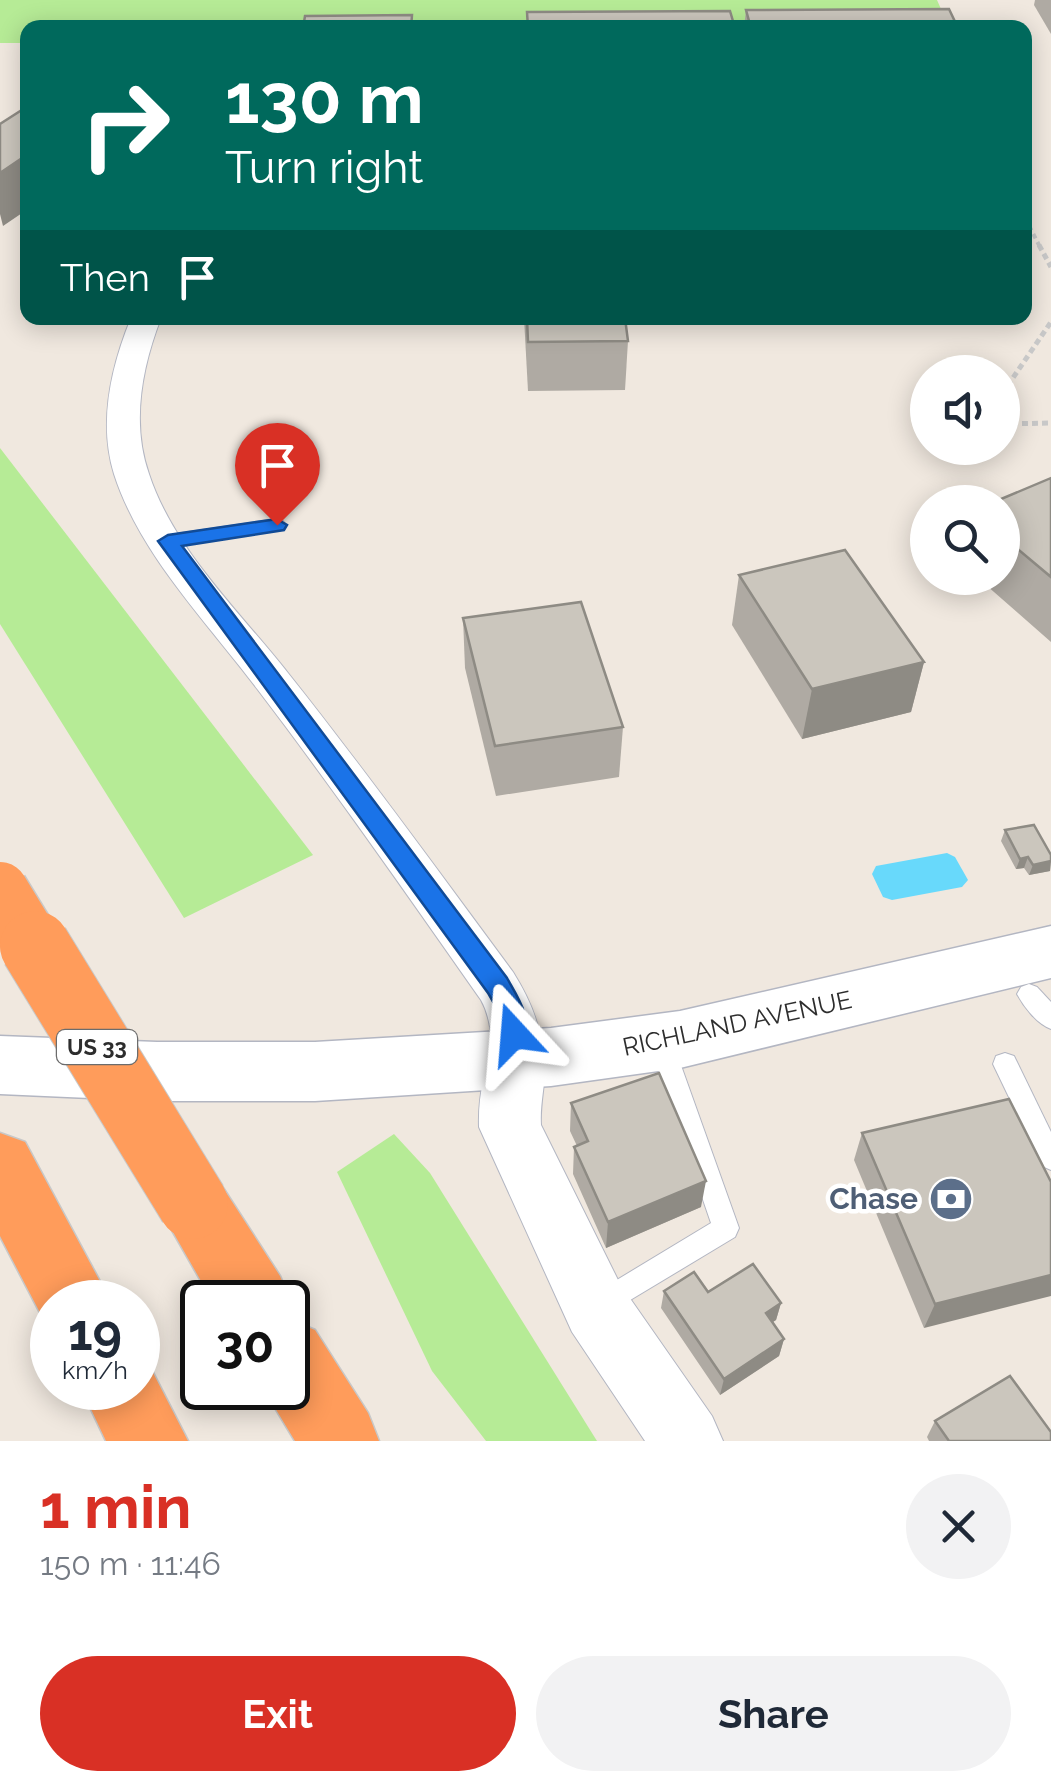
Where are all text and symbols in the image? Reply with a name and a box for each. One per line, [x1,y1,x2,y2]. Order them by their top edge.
text: 130 m [225,57,424,139]
icon: right [60,60,190,190]
text: Turn right [225,141,423,194]
icon: arrive [170,250,225,305]
text: Then [60,255,150,300]
map controls [910,355,1020,595]
button: sound [910,355,1020,465]
pin [235,423,320,526]
icon: arrive [250,438,305,493]
button: search [910,485,1020,595]
position arrow [462,982,566,1086]
street label: RICHLAND AVENUE [620,984,854,1062]
road number: US 33 [57,1030,137,1064]
bank icon: Chase [928,1176,974,1222]
place label: Chase [829,1181,918,1216]
speed limit sign: 30 [180,1280,310,1410]
text: 19 [68,1303,122,1362]
text: km/h [62,1355,128,1385]
text: 1 min [40,1472,191,1542]
button: close [906,1474,1011,1579]
text: 150 m · 11:46 [40,1545,221,1582]
button: Exit [40,1656,516,1771]
button: Share [536,1656,1011,1771]

